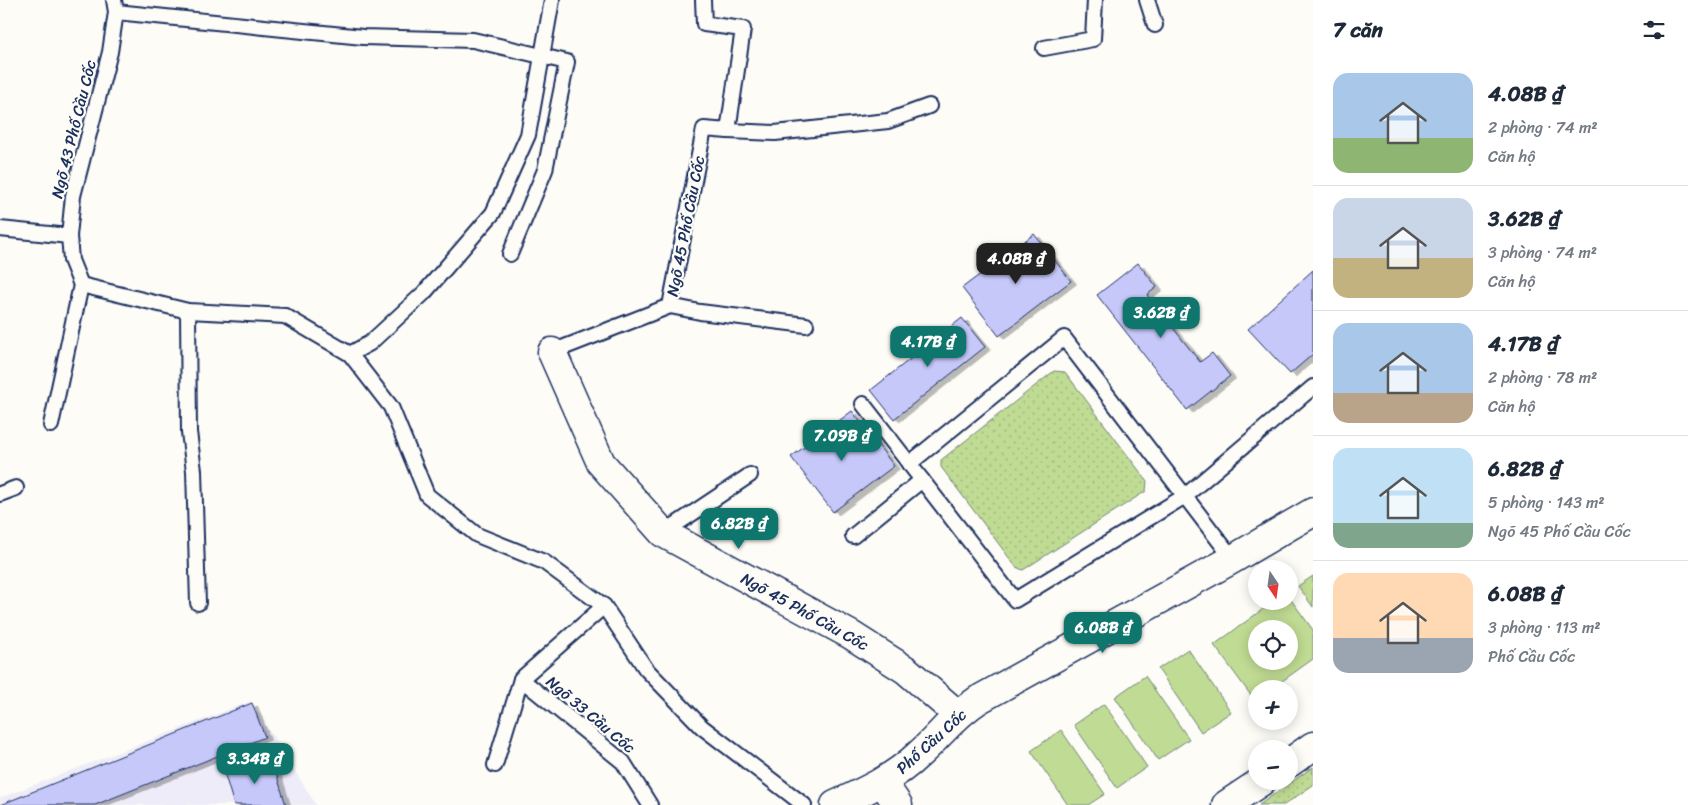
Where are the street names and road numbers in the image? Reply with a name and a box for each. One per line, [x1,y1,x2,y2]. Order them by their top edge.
street label: Ngõ 43 Phố Cầu Cốc [42,57,105,201]
street label: Ngõ 45 Phố Cầu Cốc [658,153,713,299]
street label: Ngõ 45 Phố Cầu Cốc [735,564,874,659]
street label: Ngõ 33 Cầu Cốc [539,668,642,761]
street label: Phố Cầu Cốc [889,701,973,781]

